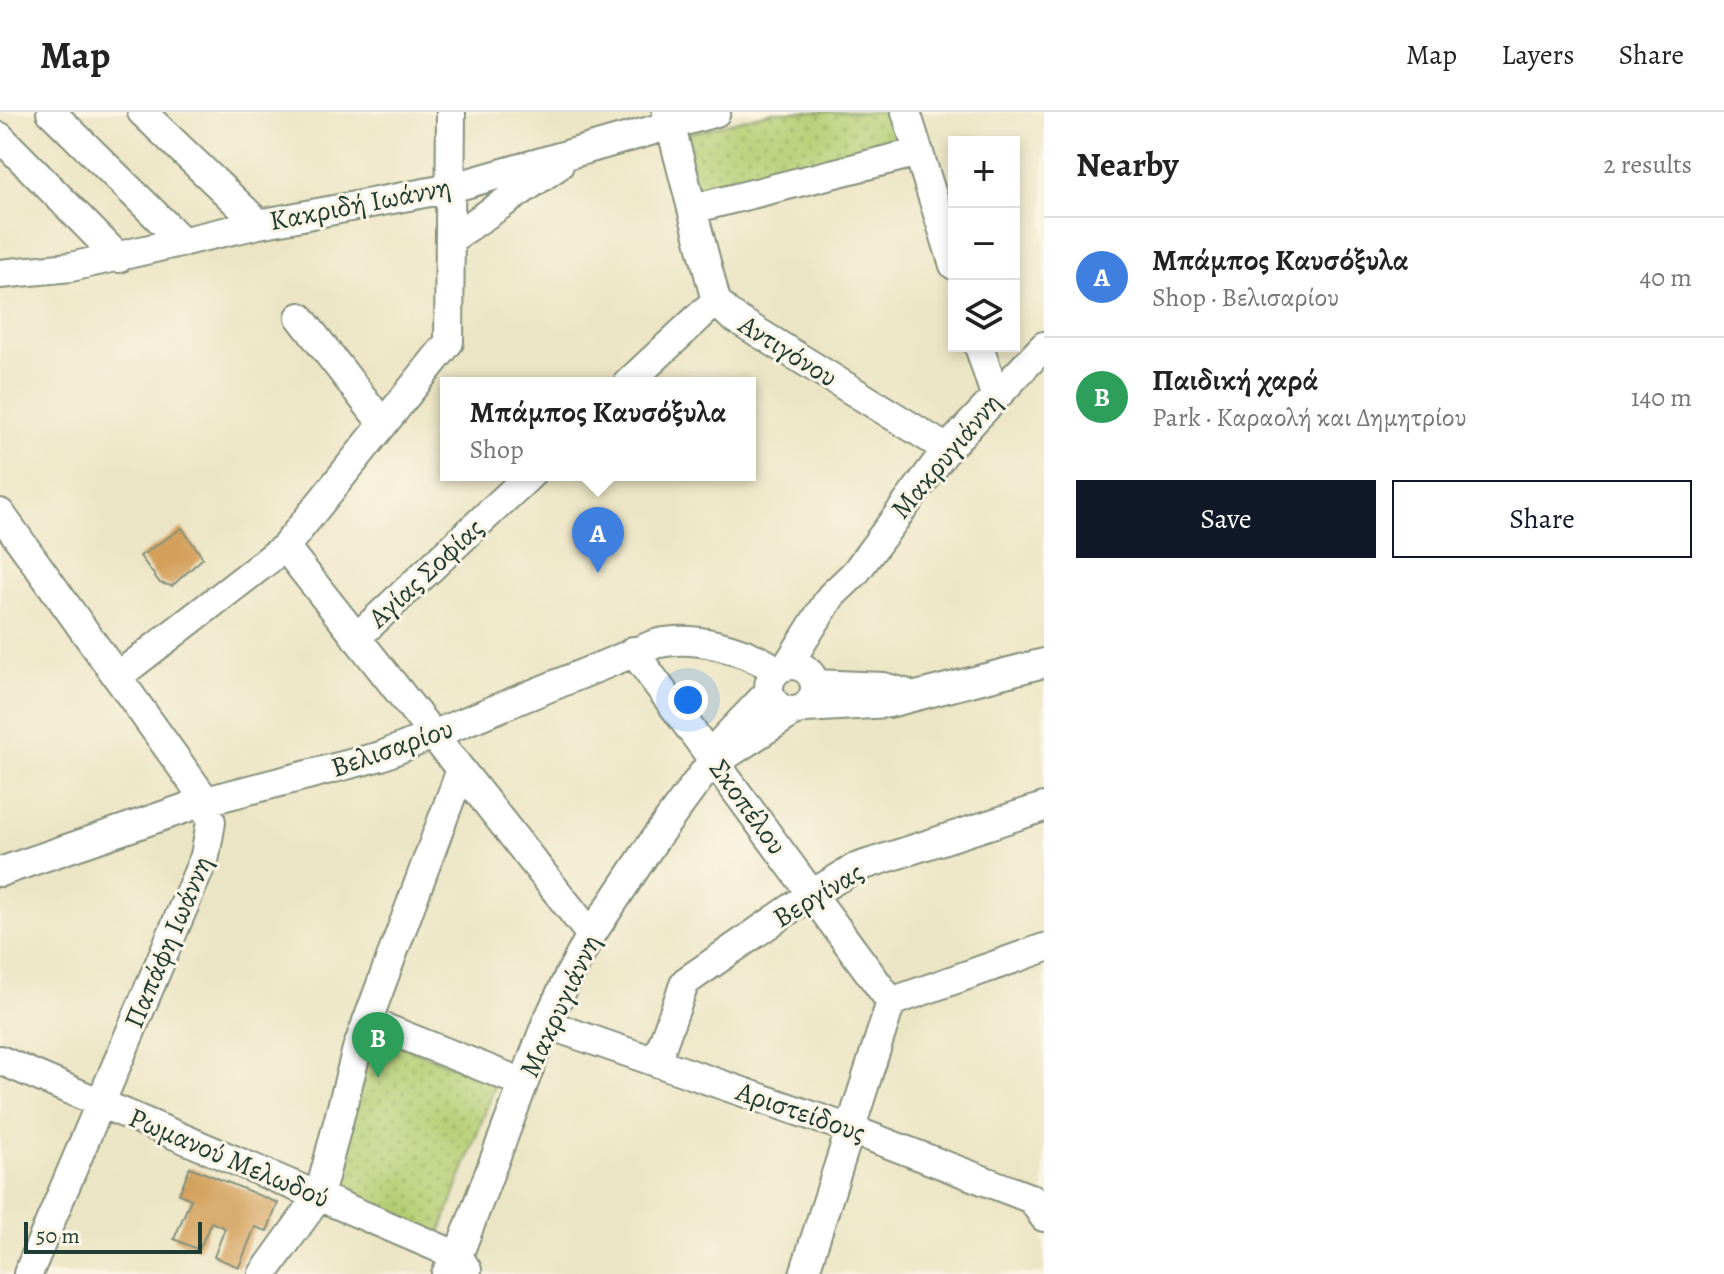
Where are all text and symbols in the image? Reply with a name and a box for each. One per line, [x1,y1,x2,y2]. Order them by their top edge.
text: Map [40,29,110,81]
text: Map [1406,36,1457,74]
text: Layers [1501,36,1574,74]
text: Share [1618,36,1684,74]
map controls [948,136,1020,352]
button: + [948,136,1020,208]
text: Nearby [1076,141,1179,188]
text: 2 results [1603,147,1692,182]
street label: Κακριδή Ιωάννη [266,168,454,240]
button: − [948,208,1020,280]
text: Μπάμπος Καυσόξυλα [1152,240,1409,280]
text: A [1094,260,1110,295]
text: 40 m [1640,260,1692,295]
button: layers [948,280,1020,352]
text: Shop · Βελισαρίου [1152,280,1339,315]
street label: Αντιγόνου [731,305,845,396]
text: Παιδική χαρά [1152,360,1318,400]
popup [440,377,756,481]
text: B [1094,380,1110,415]
text: 140 m [1631,380,1692,415]
street label: Μακρυγιάννη [882,385,1010,527]
text: Μπάμπος Καυσόξυλα [470,392,726,432]
text: Park · Καραολή και Δημητρίου [1152,400,1467,435]
text: Shop [470,432,524,467]
button: Save [1076,480,1376,558]
button: Share [1392,480,1692,558]
pin: A [572,507,624,573]
street label: Αγίας Σοφίας [359,510,492,637]
your location [668,680,708,720]
street label: Βελισαρίου [326,709,458,787]
street label: Σκοπέλου [700,751,796,863]
street label: Παπάφη Ιωάννη [115,850,221,1034]
street label: Βεργίνας [766,853,870,937]
street label: Μακρυγιάννη [510,928,610,1084]
pin: B [352,1012,404,1078]
street label: Αριστείδους [730,1072,871,1152]
street label: Ρωμανού Μελωδού [123,1099,335,1217]
scale bar [24,1218,202,1254]
text: 50 m [36,1221,80,1251]

